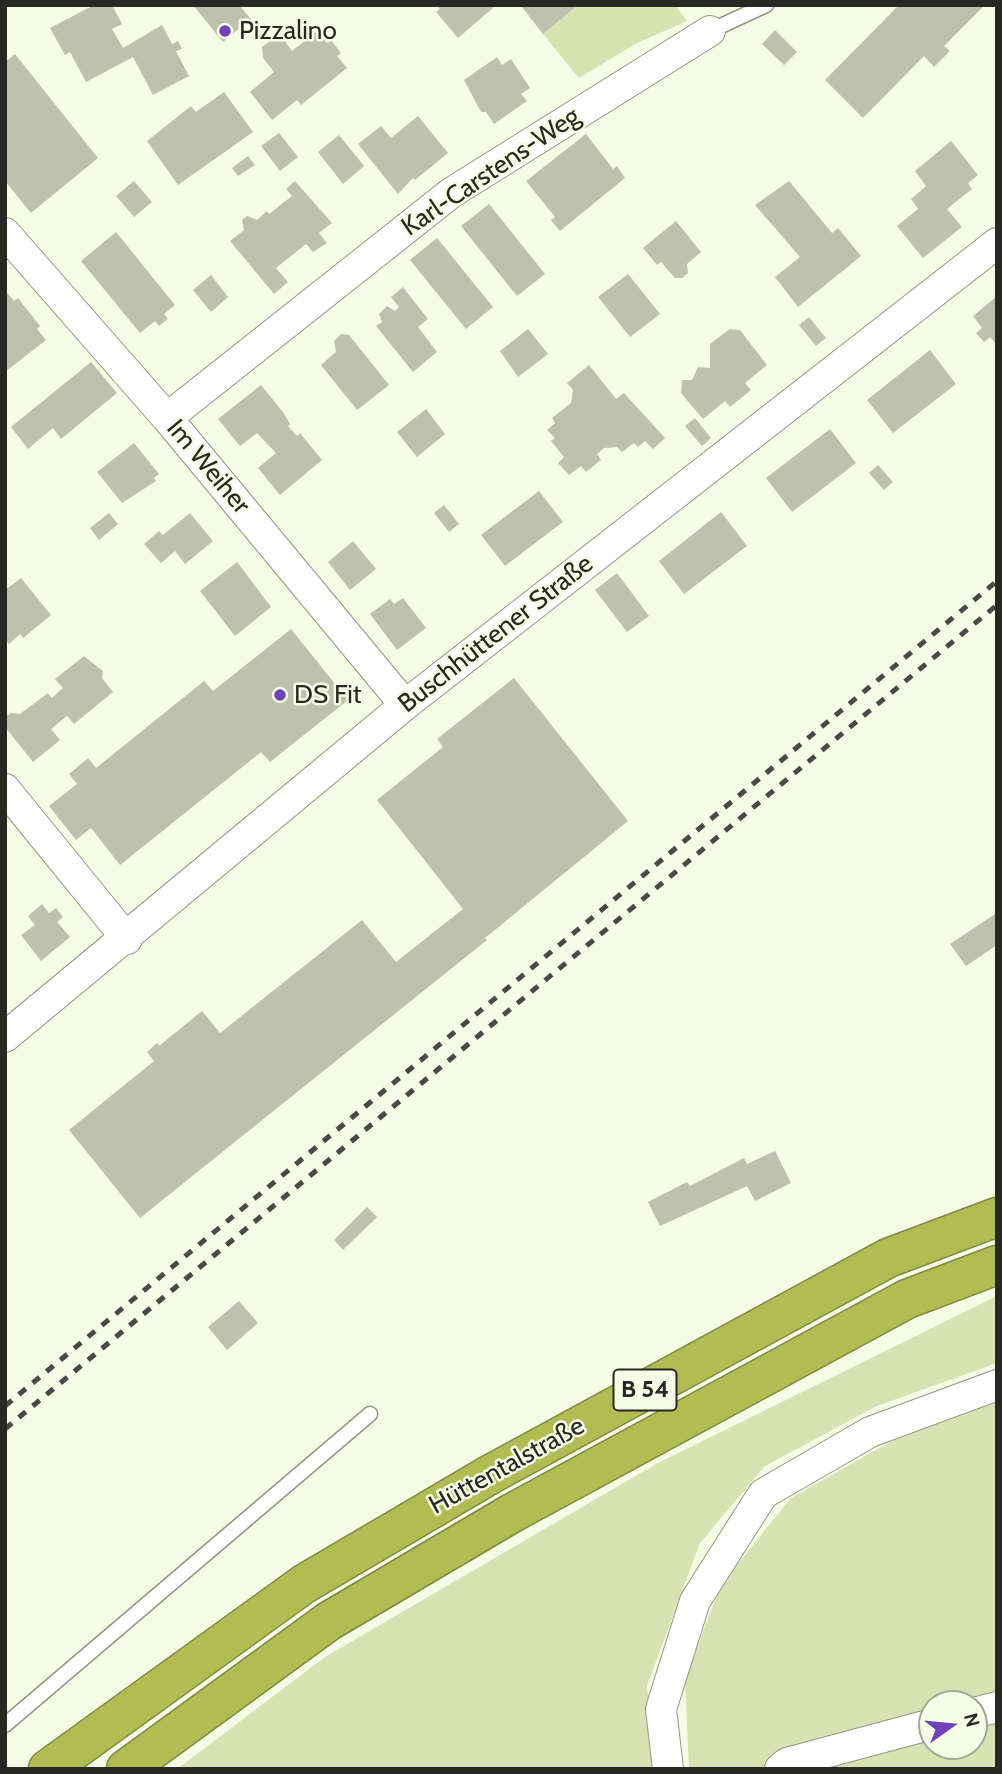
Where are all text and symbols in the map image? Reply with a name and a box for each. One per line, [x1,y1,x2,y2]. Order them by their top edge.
place label: Pizzalino [239,15,337,47]
marker: Pizzalino [217,23,233,39]
street label: Karl-Carstens-Weg [396,101,586,243]
street label: Im Weiher [160,414,256,520]
street label: Buschhüttener Straße [393,548,599,720]
place label: DS Fit [294,679,362,711]
marker: DS Fit [272,687,288,703]
road number: B 54 [614,1370,676,1410]
street label: Hüttentalstraße [424,1411,590,1521]
north arrow [918,1690,988,1760]
text: N [959,1710,985,1729]

